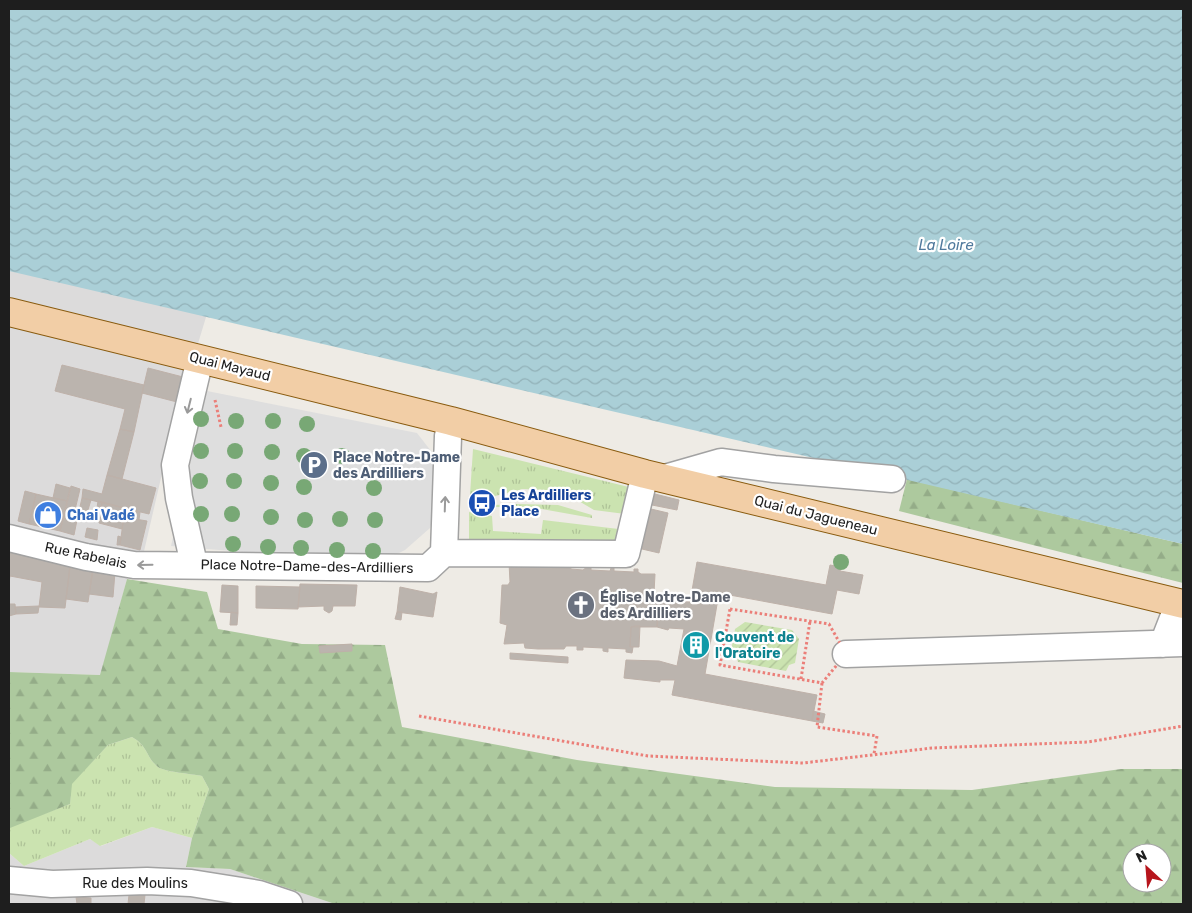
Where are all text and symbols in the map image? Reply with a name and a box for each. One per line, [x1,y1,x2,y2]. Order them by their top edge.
water label: La Loire [918,236,974,254]
street label: Quai Mayaud [188,348,272,385]
one-way arrow [184,398,193,414]
place label: Place Notre-Dame des Ardilliers [333,449,460,482]
parking icon: Place Notre-Dame des Ardilliers [299,450,329,480]
place label: Les Ardilliers Place [501,487,592,520]
bus stop icon: Les Ardilliers Place [467,488,497,518]
street label: Quai du Jagueneau [753,492,879,539]
one-way arrow [440,497,450,513]
shop icon: Chai Vadé [33,500,63,530]
place label: Chai Vadé [67,507,135,524]
street label: Rue Rabelais [43,538,129,572]
street label: Place Notre-Dame-des-Ardilliers [200,556,414,577]
one-way arrow [137,560,154,570]
place label: Église Notre-Dame des Ardilliers [600,588,731,622]
church icon: Église Notre-Dame des Ardilliers [566,590,596,620]
place label: Couvent de l'Oratoire [715,629,794,662]
building icon: Couvent de l'Oratoire [681,630,711,660]
north arrow [1122,843,1172,893]
text: N [1133,847,1150,867]
street label: Rue des Moulins [82,875,188,892]

